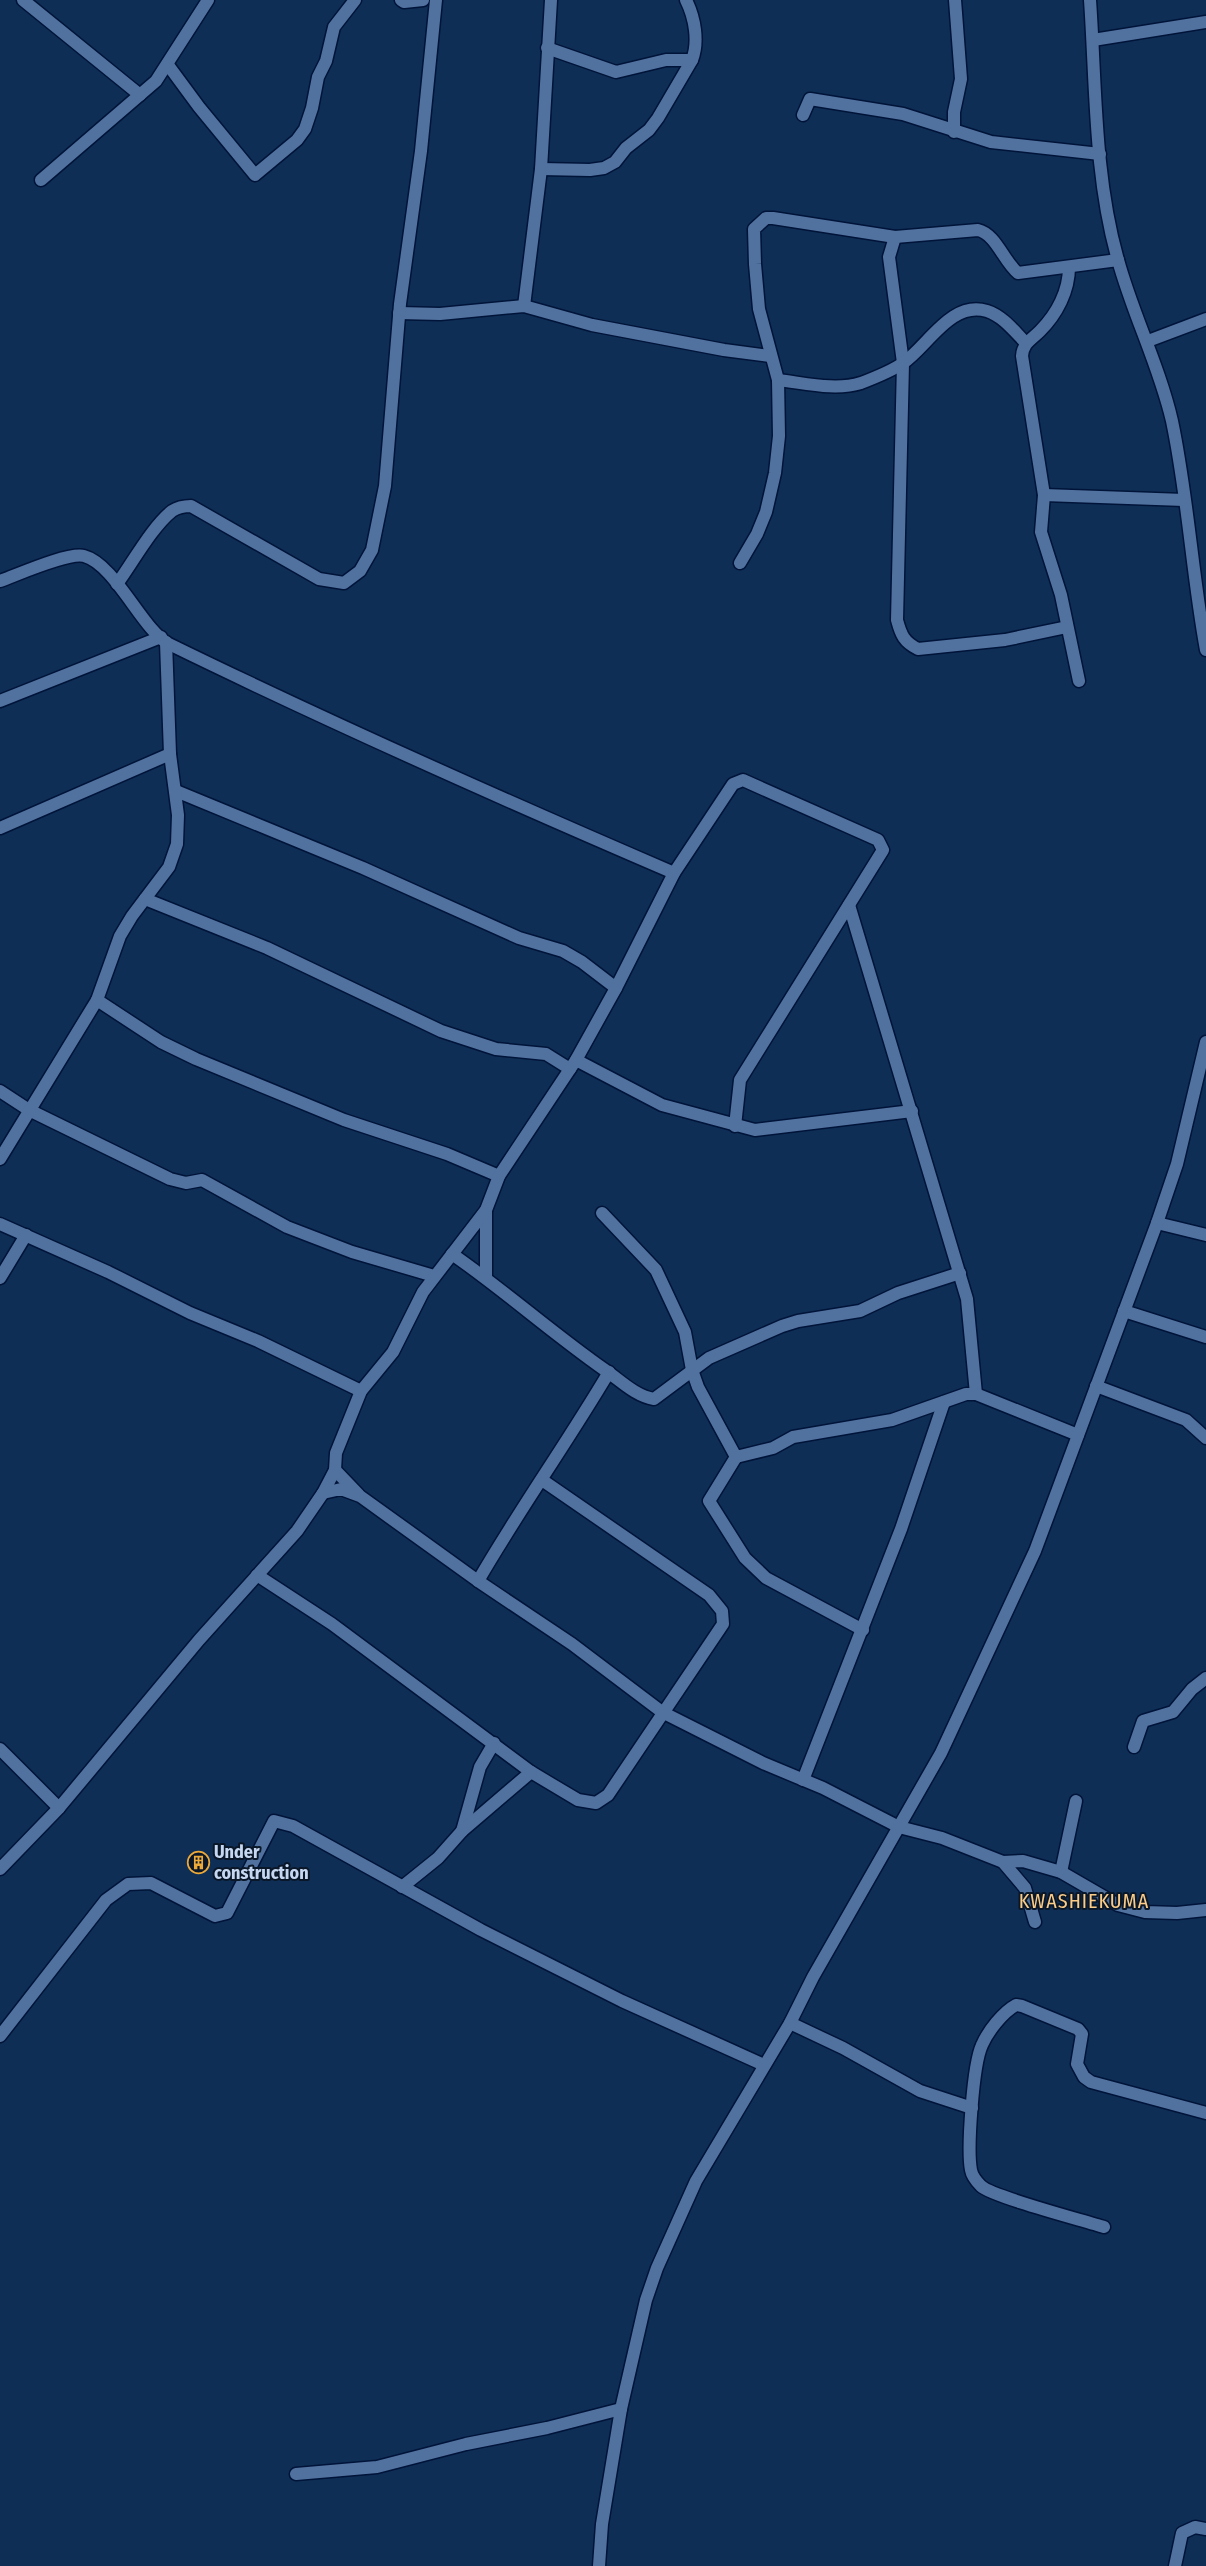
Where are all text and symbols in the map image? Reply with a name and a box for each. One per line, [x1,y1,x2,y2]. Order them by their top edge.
place label: Under construction [214,1841,309,1884]
building icon: Under construction [186,1850,210,1874]
district label: KWASHIEKUMA [1019,1889,1149,1913]

